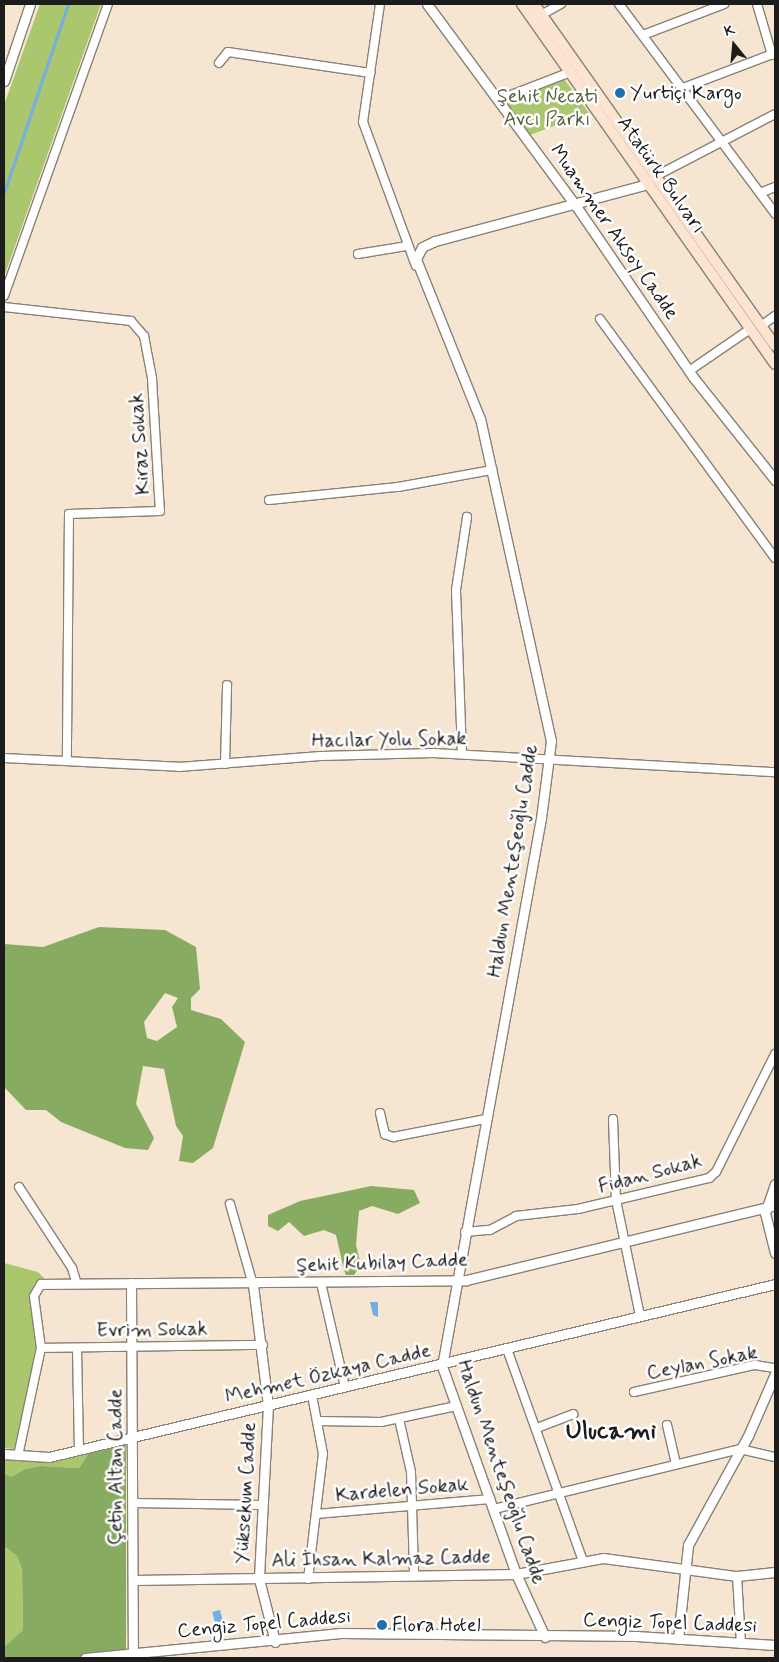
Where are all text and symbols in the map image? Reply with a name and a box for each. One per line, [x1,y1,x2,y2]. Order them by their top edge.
north arrow [709,20,759,70]
text: K [722,21,737,41]
place label: Yurtiçi Kargo [630,81,743,105]
park label: Şehit Necati Avcı Parkı [496,84,598,131]
marker: Yurtiçi Kargo [614,87,626,99]
street label: Atatürk Bulvarı [613,113,709,237]
street label: Muammer Aksoy Cadde [544,140,684,324]
street label: Kiraz Sokak [124,392,156,496]
street label: Hacılar Yolu Sokak [311,727,467,753]
street label: Haldun Menteşeoğlu Cadde [483,745,543,977]
street label: Fidan Sokak [596,1149,704,1199]
street label: Şehit Kubilay Cadde [295,1248,469,1278]
street label: Evrim Sokak [96,1317,208,1343]
street label: Mehmet Özkaya Cadde [224,1339,432,1409]
street label: Ceylan Sokak [644,1340,760,1386]
street label: Haldun Menteşeoğlu Cadde [452,1359,550,1585]
street label: Çetin Altan Cadde [104,1387,128,1547]
district label: Ulucami [566,1417,656,1447]
street label: Yüksekum Cadde [230,1421,262,1565]
street label: Kardelen Sokak [335,1472,469,1508]
street label: Ali İhsan Kalmaz Cadde [270,1545,492,1573]
street label: Cengiz Topel Caddesi [174,1604,354,1644]
street label: Cengiz Topel Caddesi [580,1608,760,1638]
place label: Flora Hotel [392,1613,481,1637]
marker: Flora Hotel [376,1619,388,1631]

